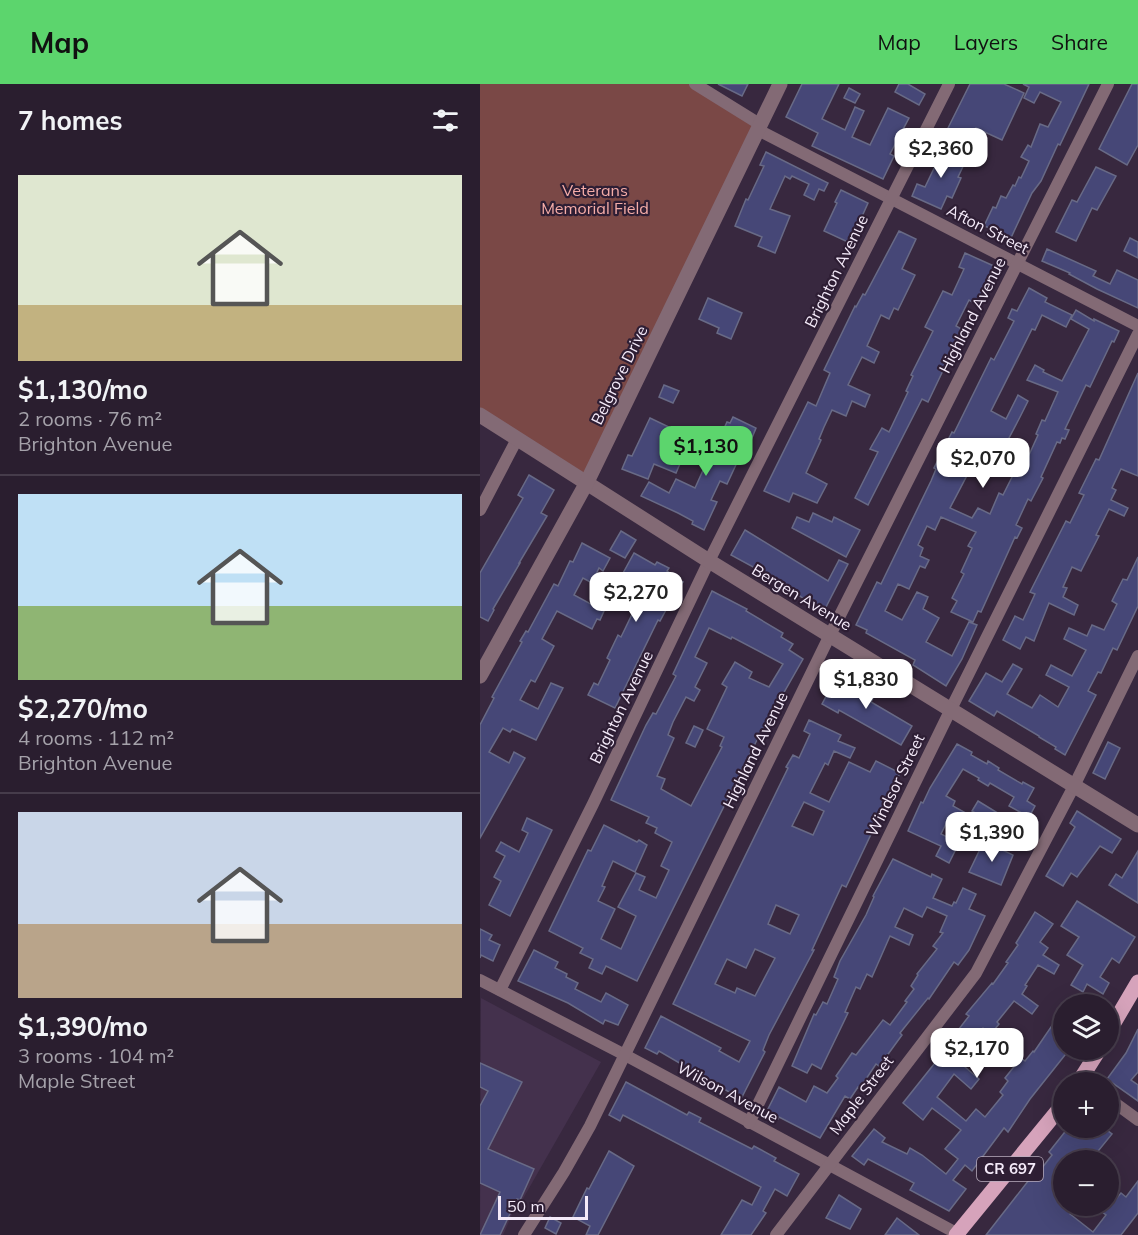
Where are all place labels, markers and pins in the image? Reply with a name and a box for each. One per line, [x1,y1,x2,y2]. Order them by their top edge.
pin: $2,360 [892,128,990,179]
pin: $1,130 [657,426,755,477]
pin: $2,070 [934,438,1032,489]
pin: $2,270 [587,572,685,623]
pin: $1,830 [817,659,915,710]
pin: $1,390 [943,812,1041,863]
pin: $2,170 [928,1028,1026,1079]

